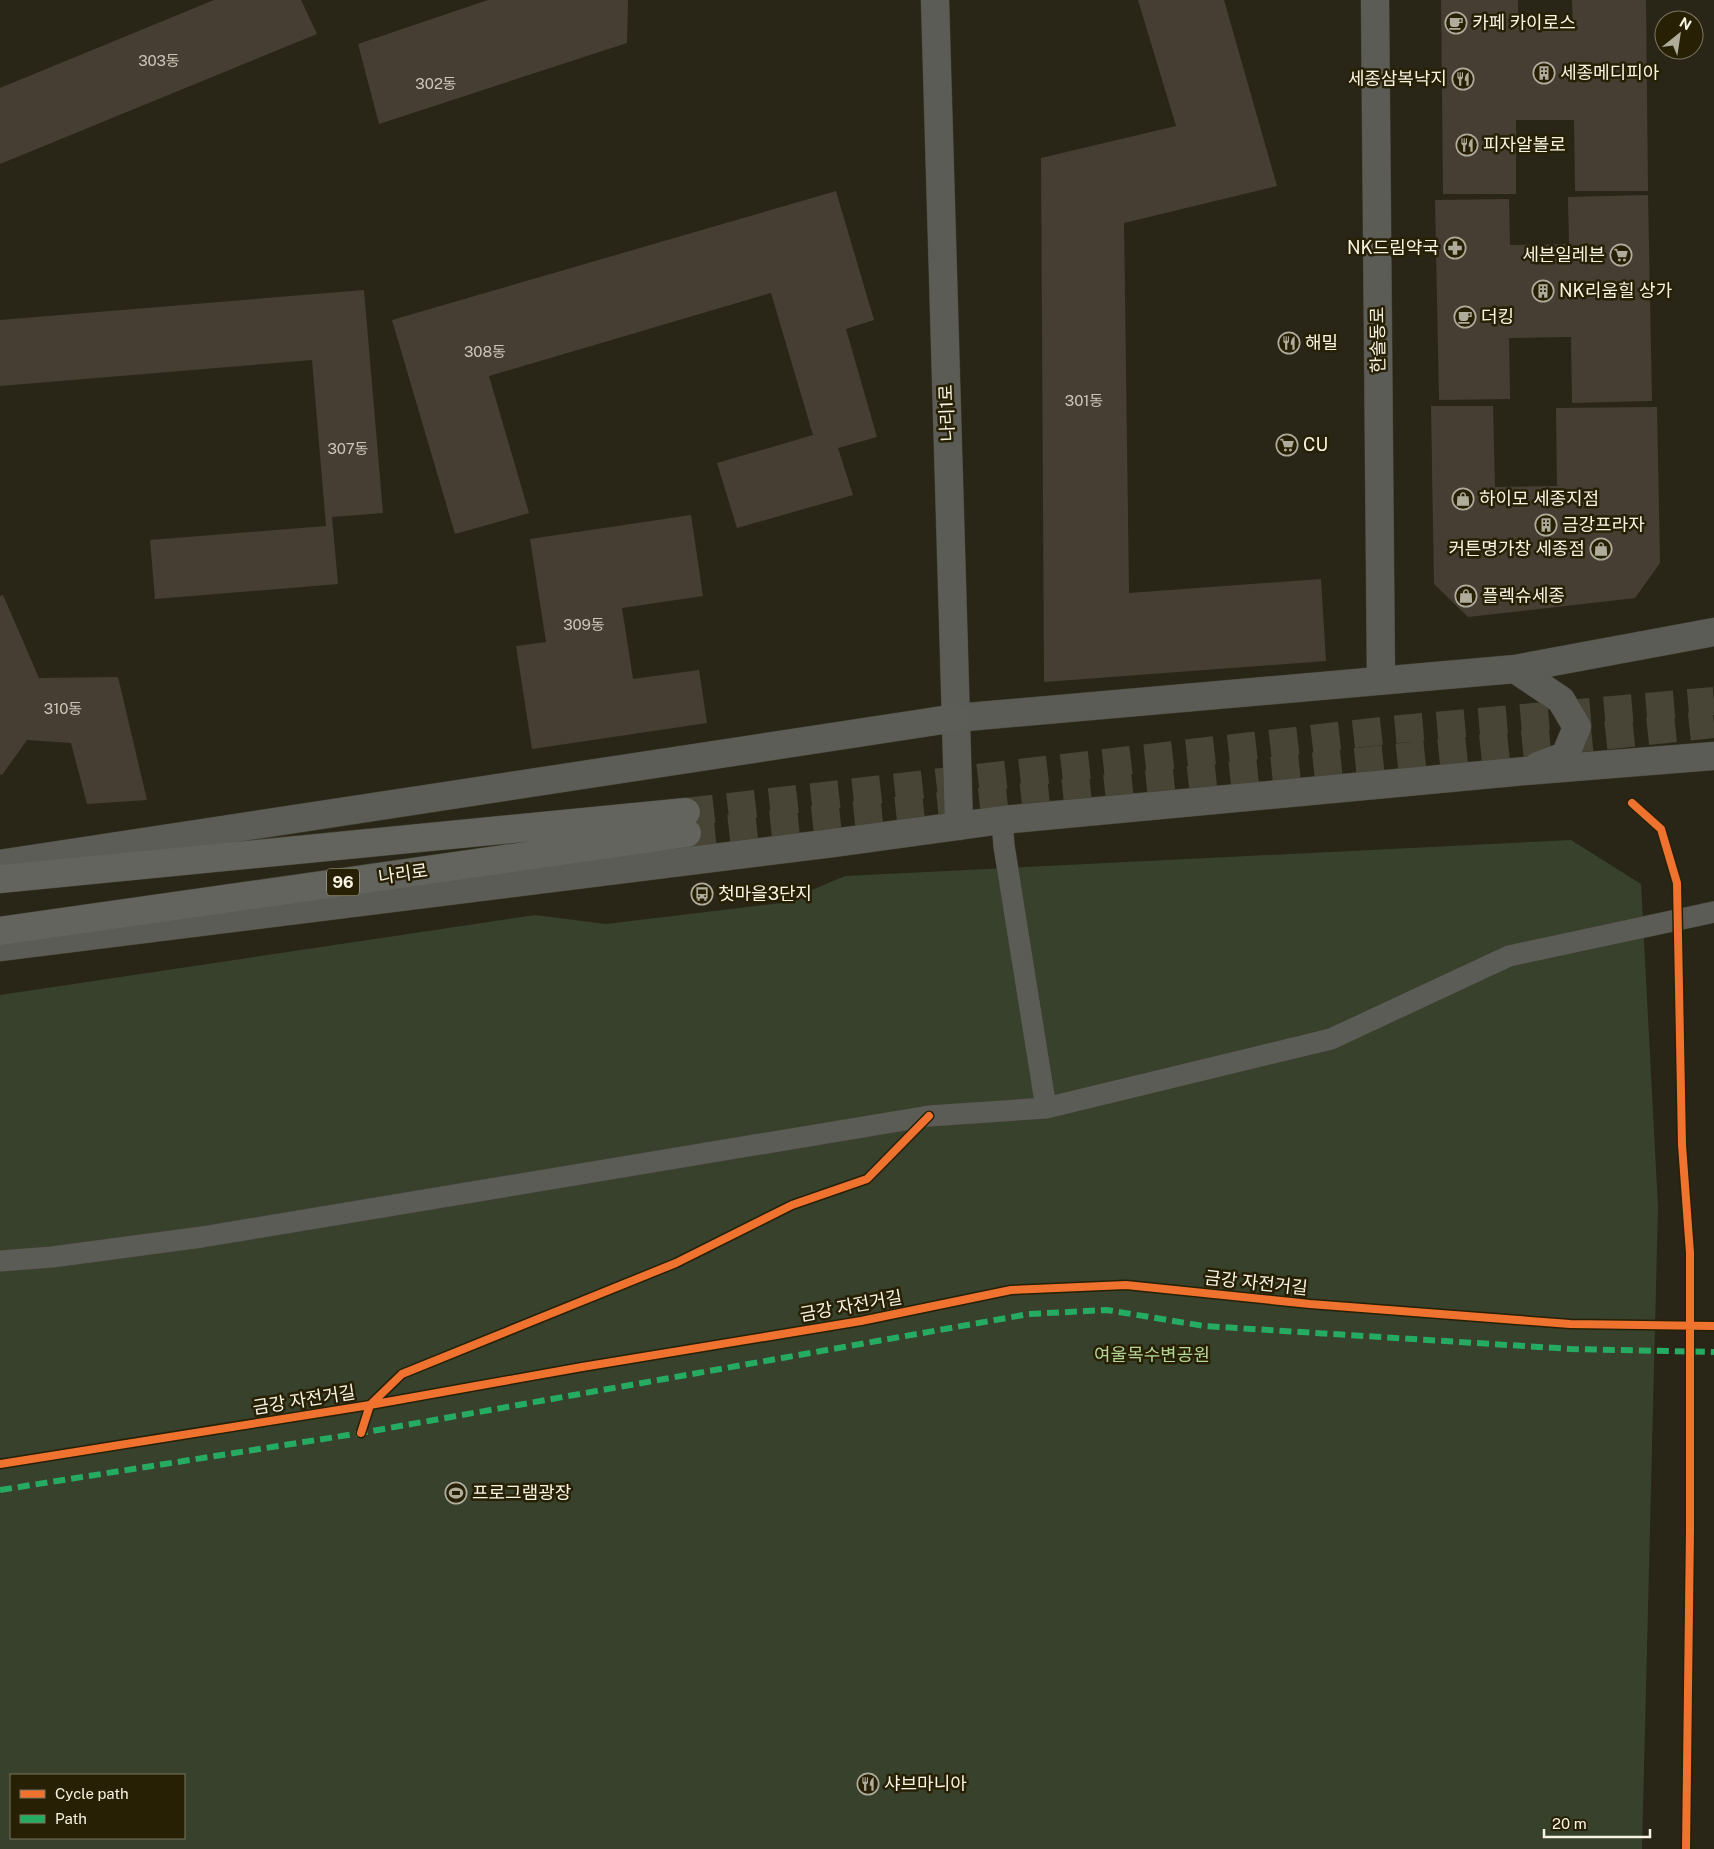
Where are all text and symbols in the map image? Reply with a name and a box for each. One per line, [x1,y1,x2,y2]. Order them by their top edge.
north arrow [1654,10,1704,60]
cafe icon: 카페 카이로스 [1444,11,1468,35]
place label: 카페 카이로스 [1472,12,1576,33]
text: N [1677,14,1694,33]
house number: 303동 [138,52,180,69]
building icon: 세종메디피아 [1532,61,1556,85]
place label: 세종메디피아 [1560,62,1660,83]
restaurant icon: 세종삼복낙지 [1451,67,1475,91]
place label: 세종삼복낙지 [1348,68,1447,89]
house number: 302동 [415,75,457,92]
restaurant icon: 피자알볼로 [1455,133,1479,157]
place label: 피자알볼로 [1483,134,1566,155]
pharmacy icon: NK드림약국 [1443,236,1467,260]
place label: NK드림약국 [1347,237,1439,258]
supermarket icon: 세븐일레븐 [1609,243,1633,267]
place label: 세븐일레븐 [1522,244,1605,265]
building icon: NK리움힐 상가 [1531,279,1555,303]
place label: NK리움힐 상가 [1559,280,1672,301]
cafe icon: 더킹 [1453,305,1477,329]
place label: 더킹 [1481,306,1514,327]
street label: 한솔동로 [1366,307,1389,373]
restaurant icon: 해밀 [1277,331,1301,355]
place label: 해밀 [1305,332,1338,353]
house number: 308동 [464,343,506,360]
street label: 나리1로 [935,384,958,442]
house number: 301동 [1065,392,1103,409]
supermarket icon: CU [1275,433,1299,457]
place label: CU [1303,434,1328,455]
house number: 307동 [327,440,369,457]
shop icon: 하이모 세종지점 [1451,487,1475,511]
place label: 하이모 세종지점 [1479,488,1599,509]
building icon: 금강프라자 [1534,513,1558,537]
place label: 금강프라자 [1562,514,1645,535]
shop icon: 커튼명가창 세종점 [1589,537,1613,561]
place label: 커튼명가창 세종점 [1448,538,1585,559]
shop icon: 플렉슈세종 [1454,584,1478,608]
place label: 플렉슈세종 [1482,585,1565,606]
house number: 309동 [563,616,605,633]
house number: 310동 [44,700,82,717]
street label: 나리로 [377,860,429,887]
road number: 96 [327,869,359,896]
bus stop icon: 첫마을3단지 [690,882,714,906]
place label: 첫마을3단지 [718,883,812,904]
street label: 금강 자전거길 [1203,1267,1309,1298]
street label: 금강 자전거길 [798,1286,904,1325]
park label: 여울목수변공원 [1094,1344,1210,1365]
street label: 금강 자전거길 [251,1381,357,1418]
sports icon: 프로그램광장 [444,1481,468,1505]
place label: 프로그램광장 [472,1482,571,1503]
restaurant icon: 샤브마니아 [856,1772,880,1796]
place label: 샤브마니아 [884,1773,967,1794]
legend [10,1774,185,1839]
text: Cycle path [55,1785,129,1802]
scale bar [1544,1806,1650,1838]
text: Path [55,1810,87,1827]
text: 20 m [1552,1815,1587,1832]

